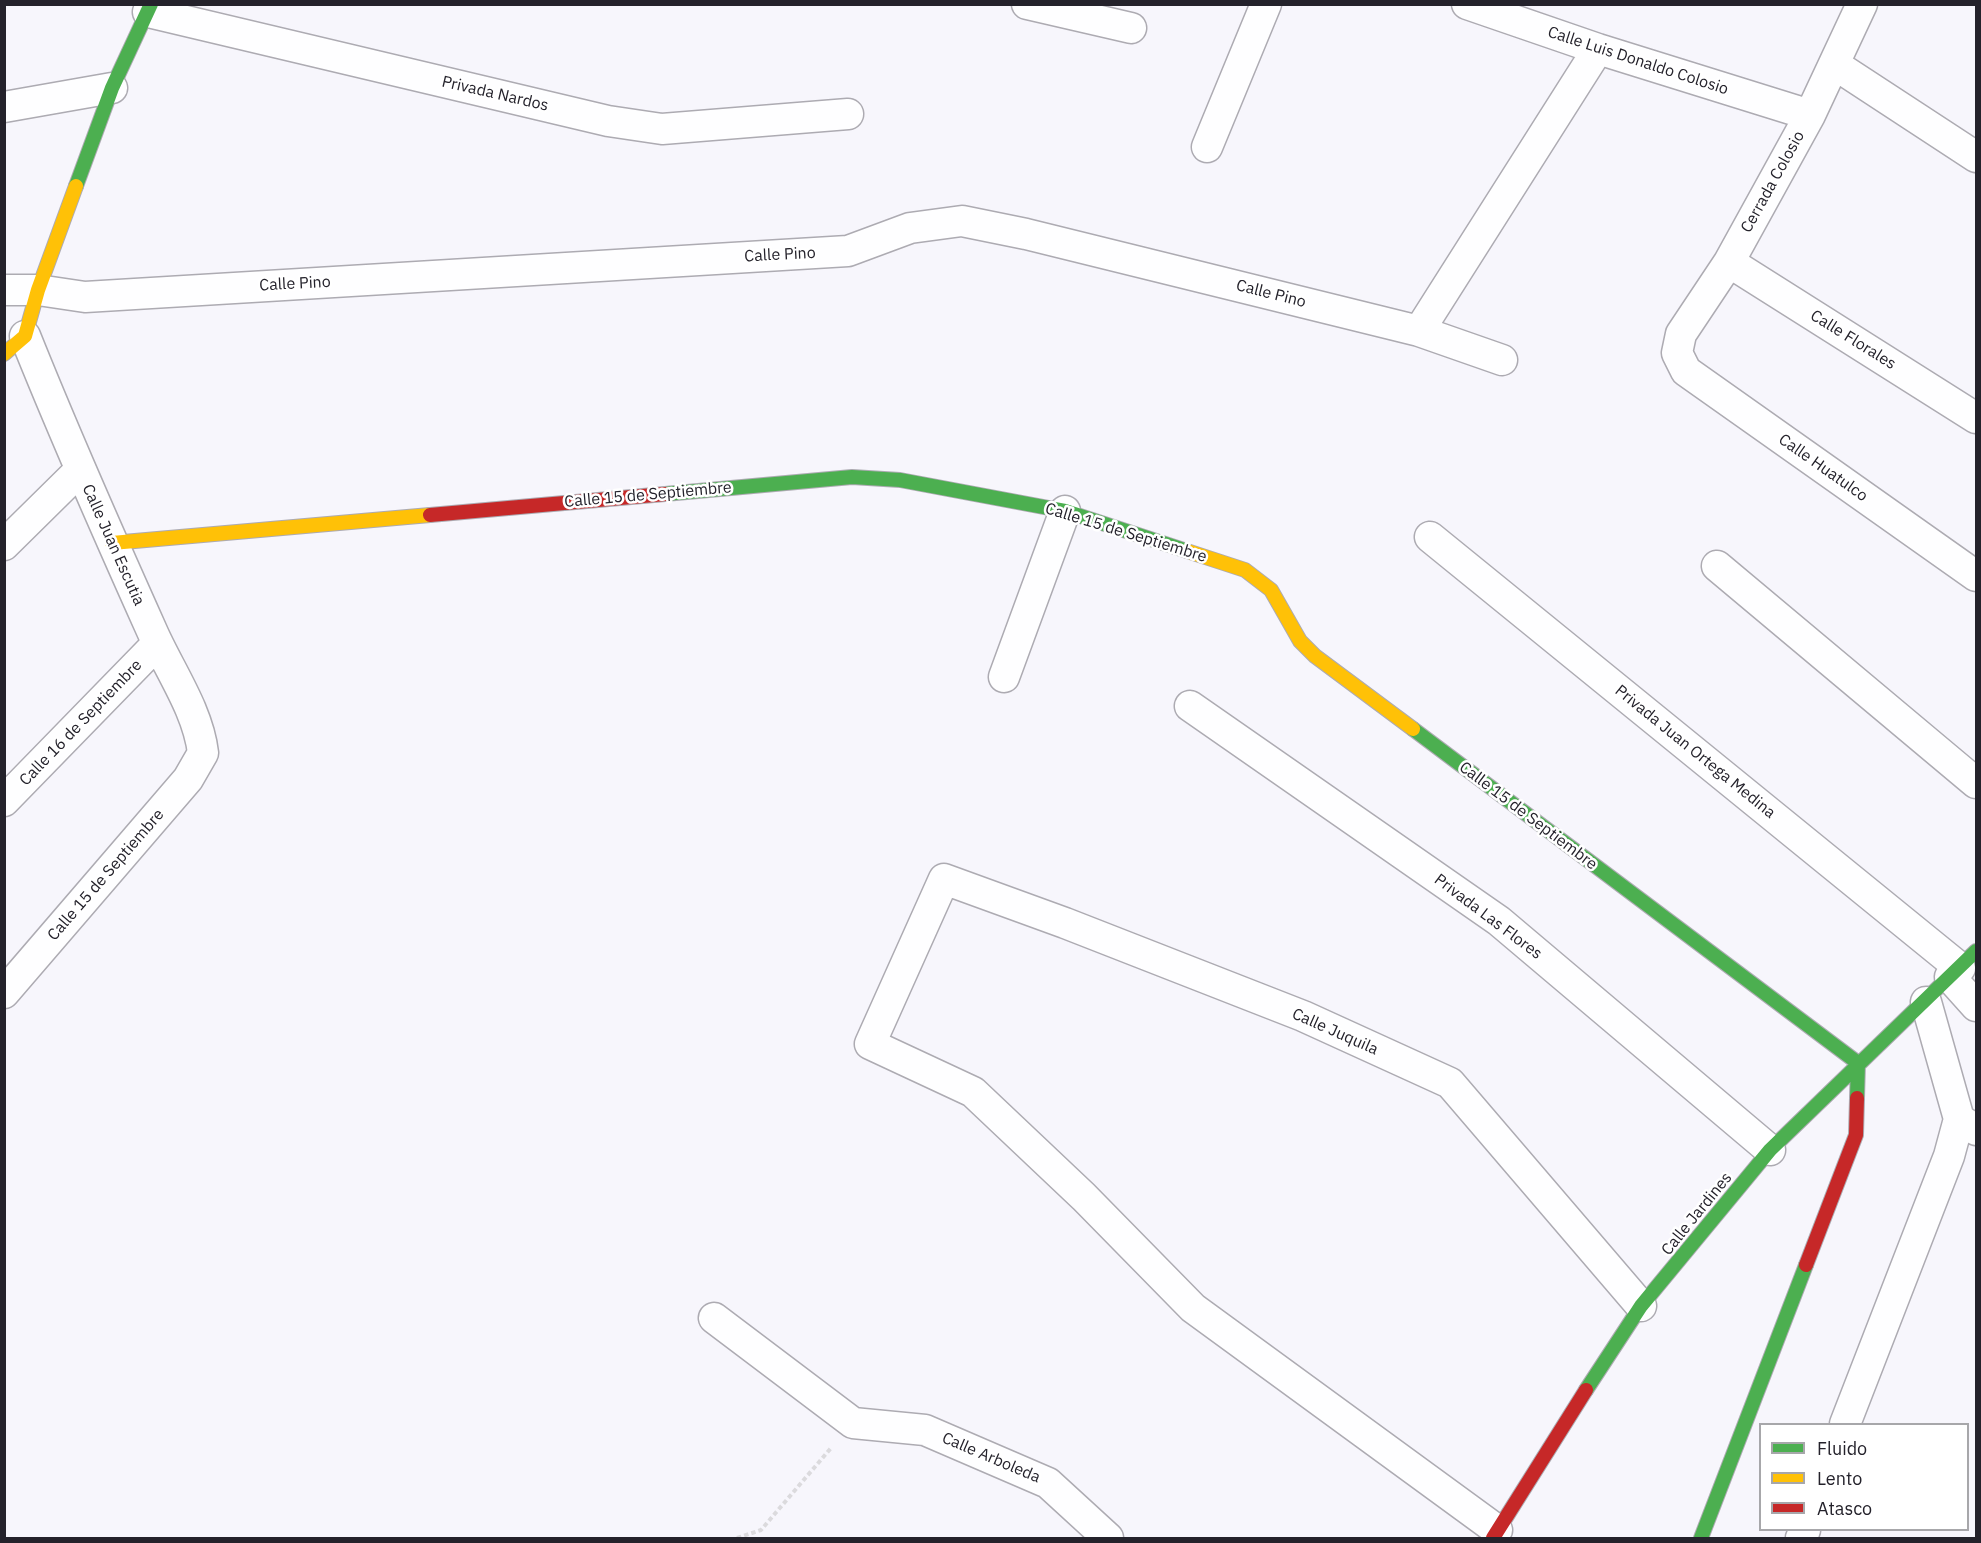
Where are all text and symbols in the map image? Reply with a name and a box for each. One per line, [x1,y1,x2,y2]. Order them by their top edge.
street label: Calle Luis Donaldo Colosio [1545,23,1731,99]
street label: Privada Nardos [440,72,550,116]
street label: Cerrada Colosio [1737,128,1809,236]
street label: Calle Pino [744,244,816,266]
street label: Calle Pino [259,273,331,295]
street label: Calle Pino [1234,276,1308,312]
street label: Calle Florales [1807,306,1899,374]
street label: Calle Huatulco [1775,430,1871,506]
street label: Calle 15 de Septiembre [563,478,733,512]
street label: Calle Juan Escutia [78,481,148,609]
street label: Calle 15 de Septiembre [1043,499,1209,567]
street label: Calle 16 de Septiembre [16,656,146,790]
street label: Privada Juan Ortega Medina [1611,681,1779,823]
street label: Calle 15 de Septiembre [1455,758,1601,874]
street label: Calle 15 de Septiembre [44,805,168,945]
street label: Privada Las Flores [1430,870,1546,964]
street label: Calle Juquila [1289,1004,1381,1060]
street label: Calle Jardines [1658,1169,1736,1259]
legend [1759,1423,1969,1531]
street label: Calle Arboleda [939,1429,1043,1487]
text: Fluido [1817,1437,1867,1460]
text: Lento [1817,1467,1862,1490]
text: Atasco [1817,1497,1872,1520]

